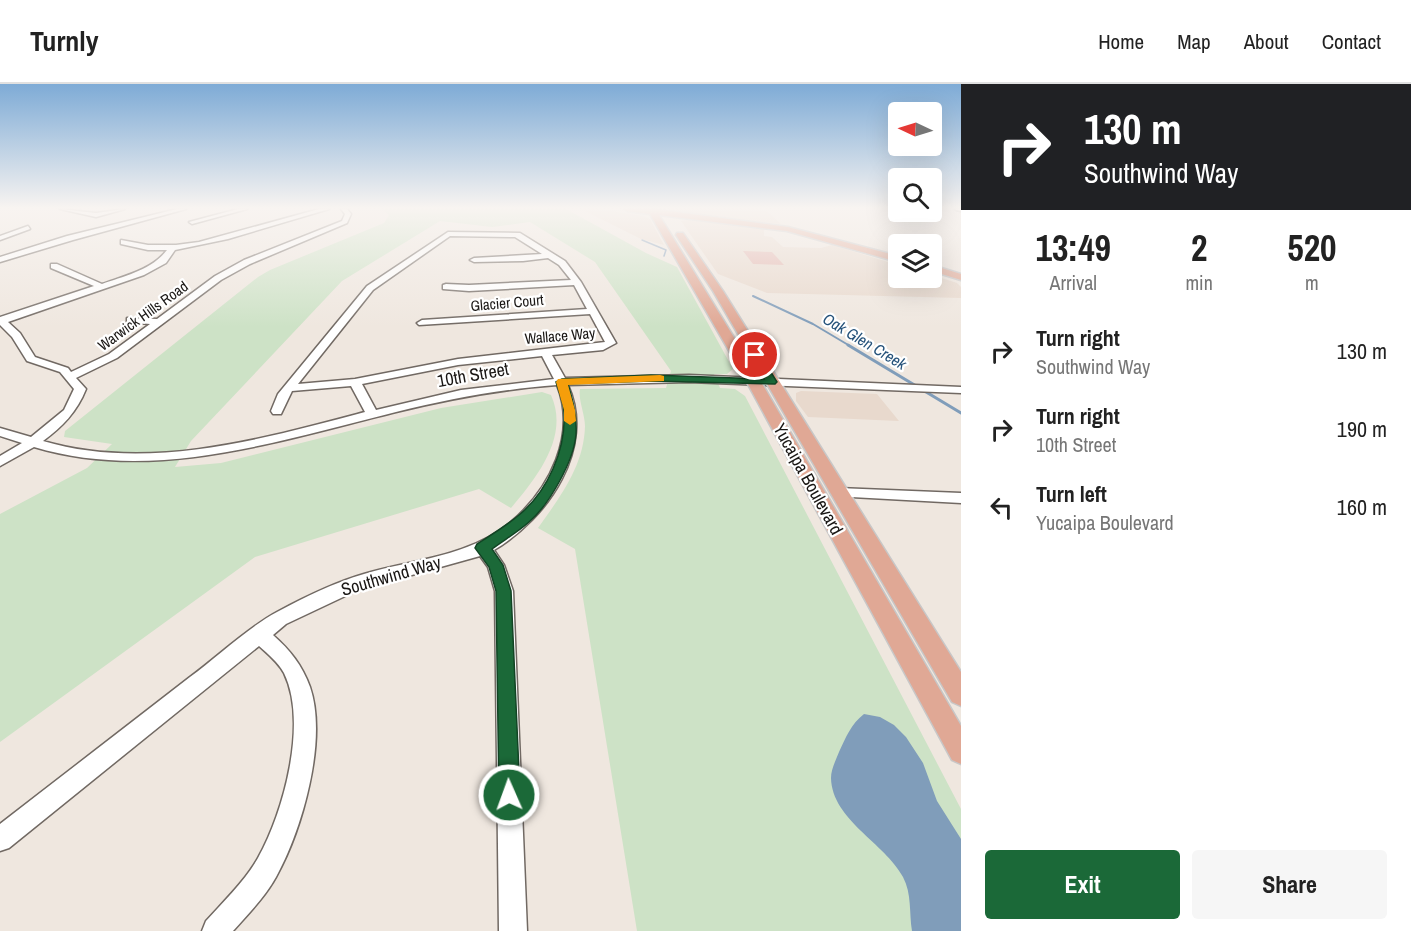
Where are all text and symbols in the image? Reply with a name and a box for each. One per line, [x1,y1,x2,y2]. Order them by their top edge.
text: Turnly [30,22,99,60]
text: Home [1098,27,1144,56]
text: Map [1177,27,1211,56]
text: About [1244,27,1289,56]
text: Contact [1322,27,1381,56]
text: 130 m [1084,101,1182,157]
north arrow [888,102,942,156]
map controls [888,102,942,288]
icon: right [985,108,1063,186]
text: Southwind Way [1084,155,1238,191]
button: search [888,168,942,222]
text: 13:49 [1035,224,1111,272]
text: 2 [1191,224,1207,272]
text: 520 [1287,224,1337,272]
button: layers [888,234,942,288]
text: Arrival [1050,269,1097,296]
text: min [1185,269,1213,296]
text: m [1305,269,1319,296]
street label: Warwick Hills Road [93,276,192,355]
street label: Glacier Court [470,289,545,316]
water label: Oak Glen Creek [819,307,911,375]
street label: Wallace Way [524,322,597,349]
text: Turn right [1036,323,1120,353]
pin [729,329,780,380]
icon: right [985,335,1018,368]
text: 130 m [1337,336,1387,366]
icon: arrive [738,338,771,371]
text: Southwind Way [1036,353,1150,380]
street label: 10th Street [435,356,511,393]
text: Turn right [1036,401,1120,431]
icon: right [985,413,1018,446]
text: 190 m [1337,414,1387,444]
street label: Yucaipa Boulevard [767,419,849,539]
text: 10th Street [1036,431,1116,458]
text: Turn left [1036,479,1107,509]
icon: left [985,491,1018,524]
text: 160 m [1337,492,1387,522]
text: Yucaipa Boulevard [1036,509,1174,536]
street label: Southwind Way [338,549,444,602]
position arrow [477,763,541,827]
button: Exit [985,850,1180,919]
button: Share [1192,850,1387,919]

